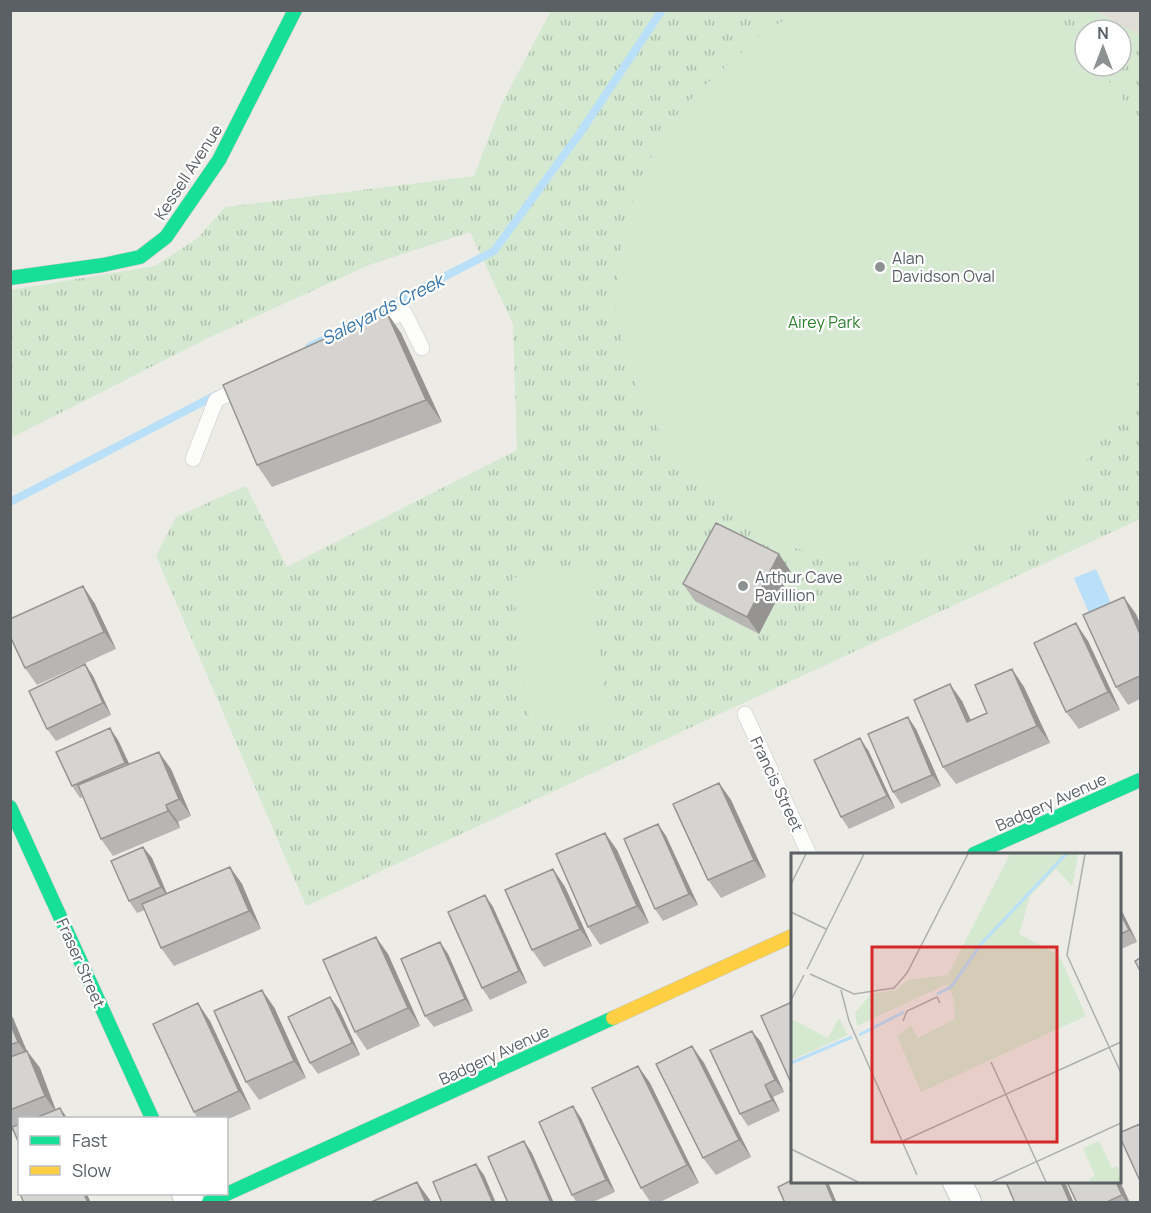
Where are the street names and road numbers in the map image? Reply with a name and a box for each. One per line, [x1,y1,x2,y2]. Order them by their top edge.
street label: Kessell Avenue [149,120,227,224]
street label: Francis Street [745,733,809,835]
street label: Badgery Avenue [992,768,1110,836]
street label: Fraser Street [51,915,111,1011]
street label: Badgery Avenue [435,1020,553,1090]

